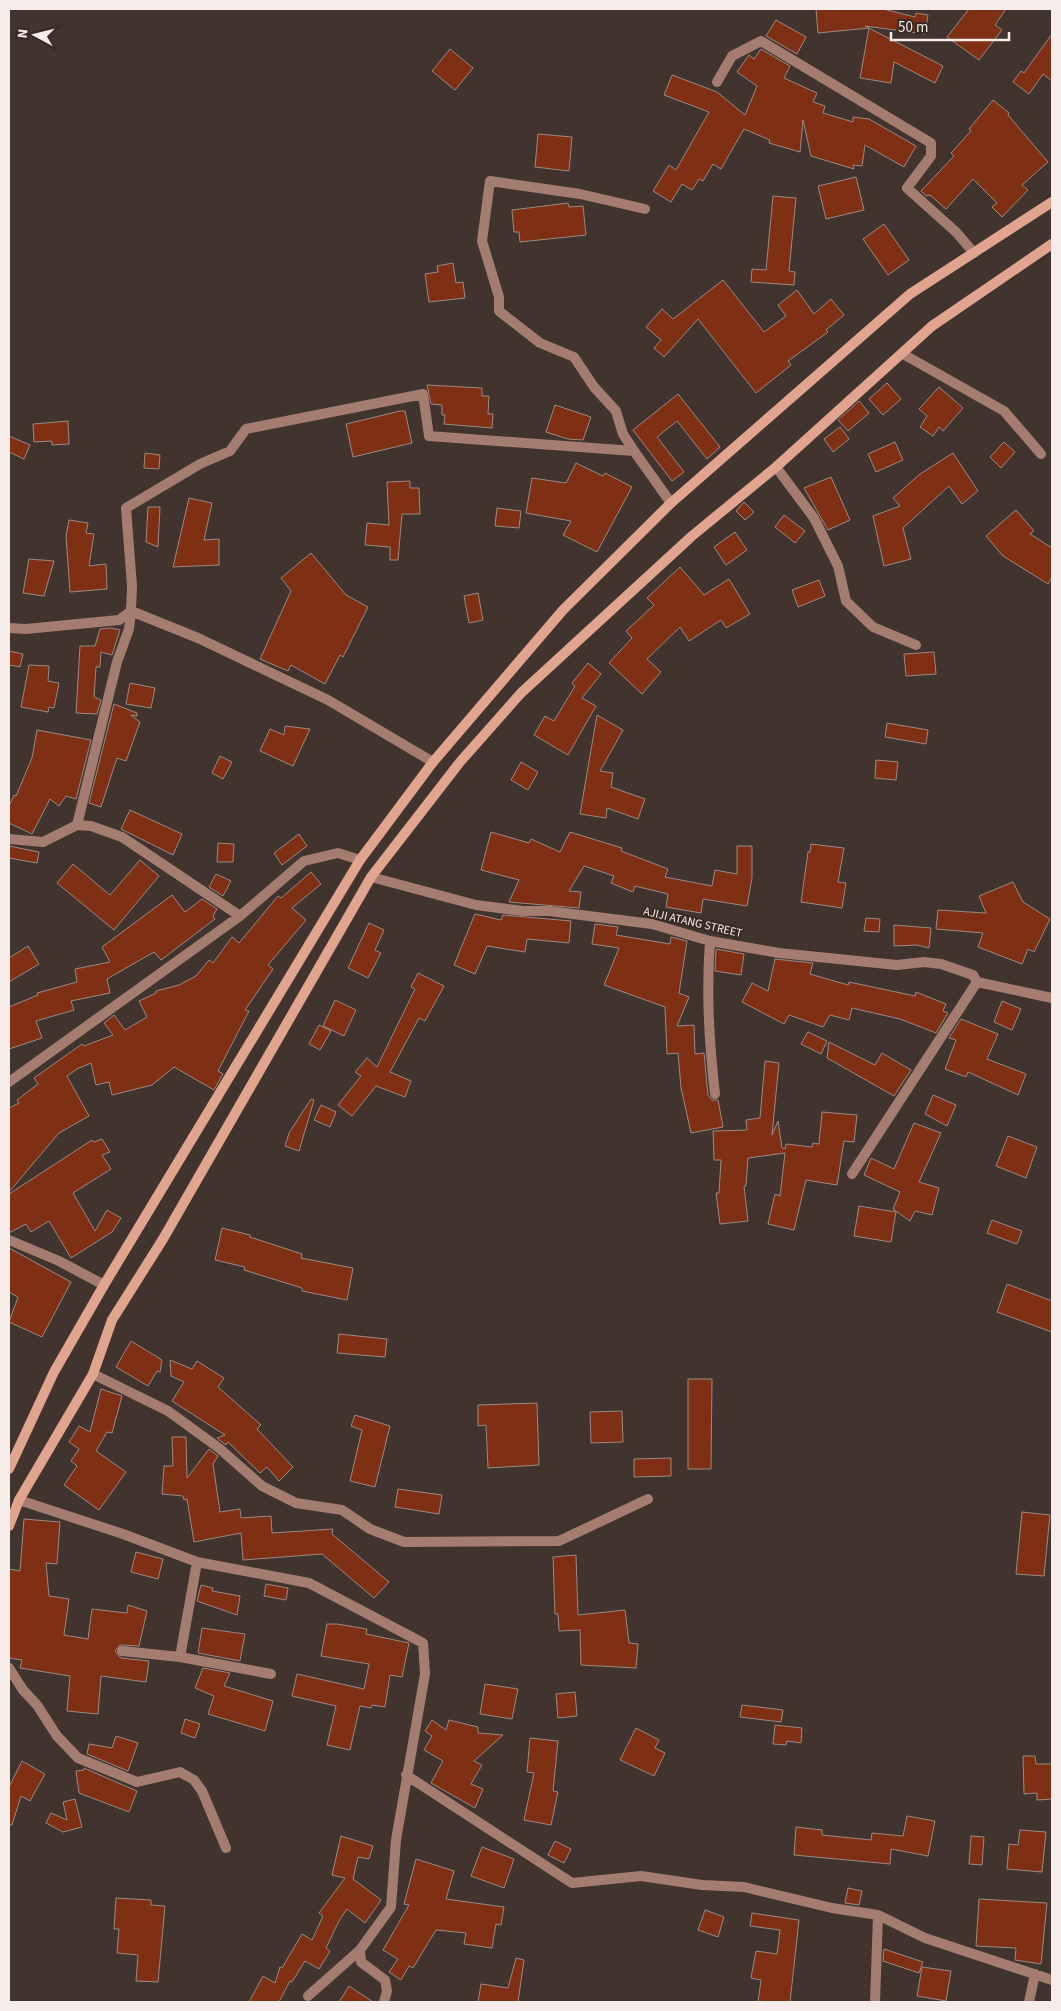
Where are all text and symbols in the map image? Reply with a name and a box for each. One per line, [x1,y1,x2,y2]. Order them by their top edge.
north arrow [10,10,60,60]
scale bar [891,10,1008,42]
text: 50 m [898,17,928,38]
text: N [13,28,34,39]
street label: AJIJI ATANG STREET [642,903,745,942]

